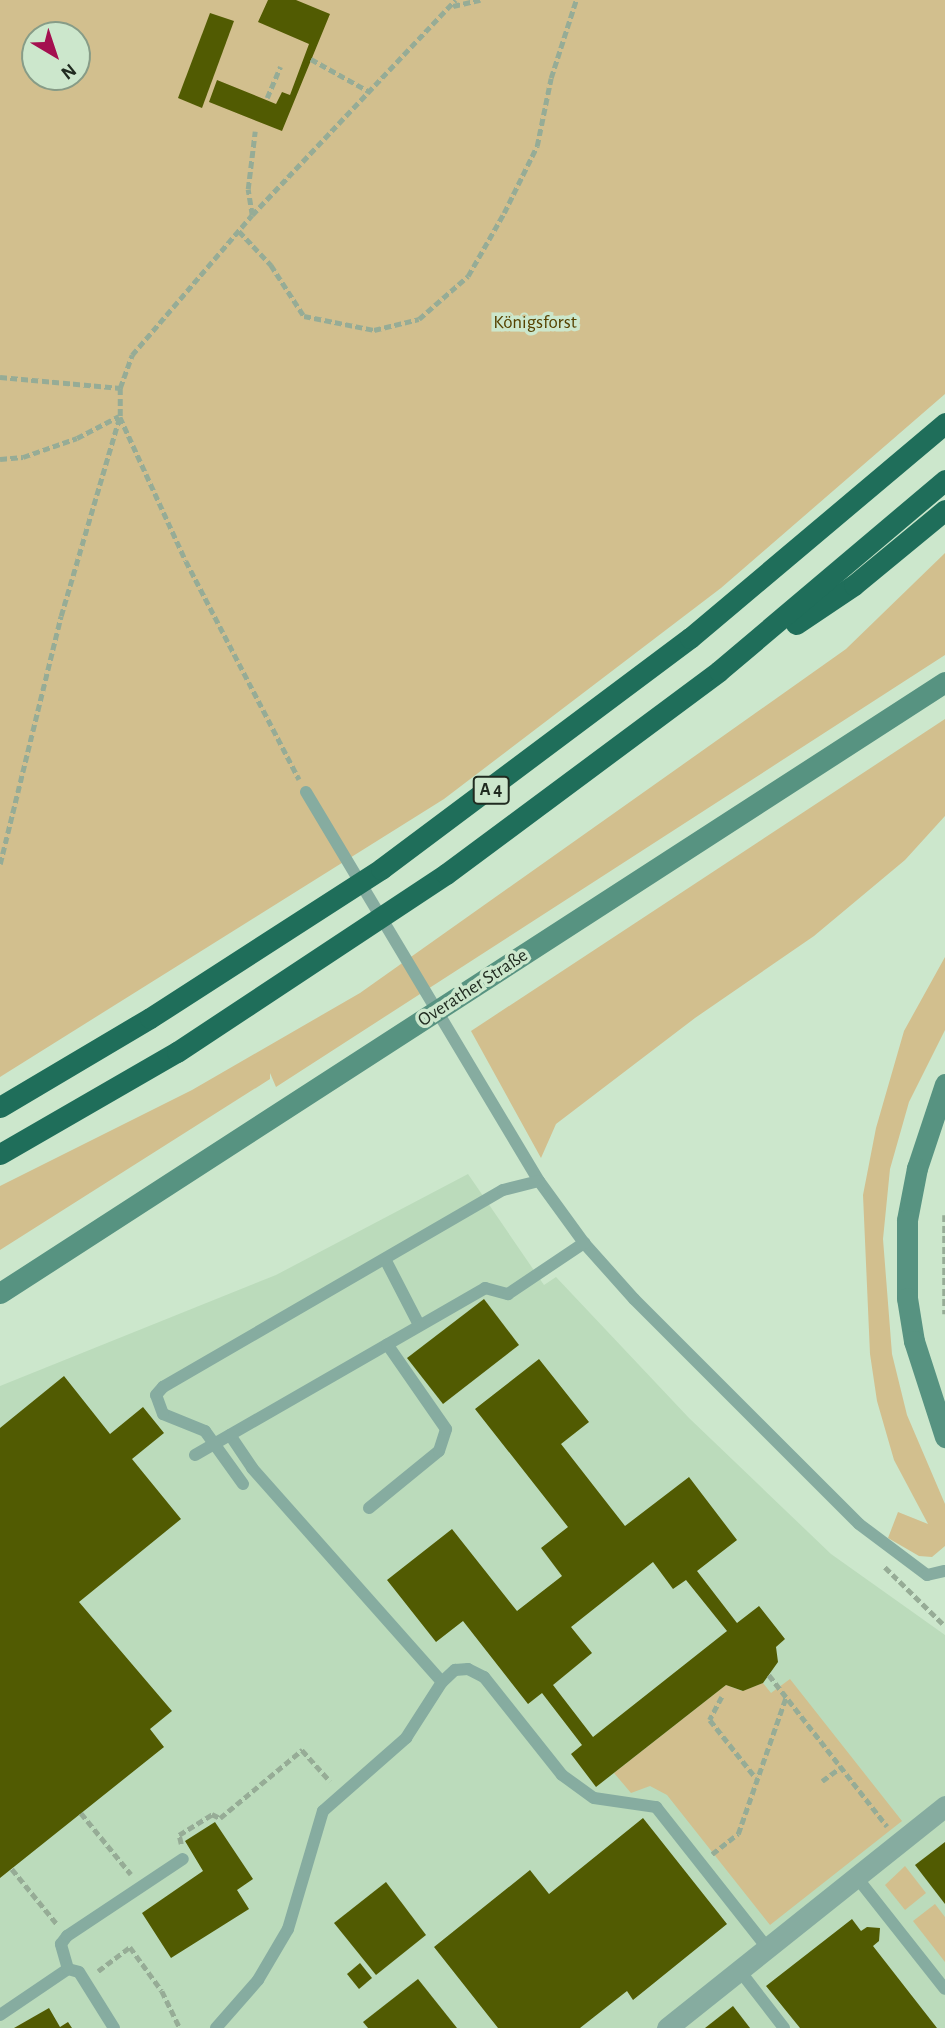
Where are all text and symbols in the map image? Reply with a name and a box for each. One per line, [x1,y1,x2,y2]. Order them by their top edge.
north arrow [21,21,91,91]
text: N [57,60,79,83]
park label: Königsforst [493,312,577,334]
road number: A 4 [472,776,510,804]
street label: Overather Straße [414,944,532,1032]

